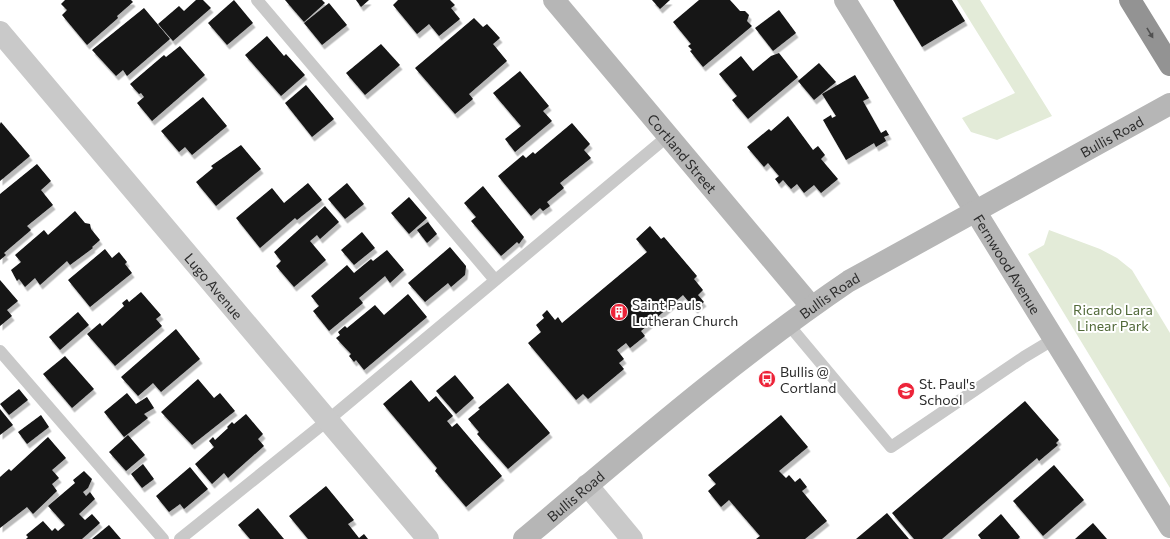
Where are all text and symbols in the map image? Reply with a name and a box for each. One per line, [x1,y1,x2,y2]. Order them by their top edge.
one-way arrow [1146,28,1154,38]
street label: Cortland Street [644,110,721,197]
street label: Bullis Road [1077,112,1146,160]
street label: Fernwood Avenue [971,211,1045,317]
street label: Lugo Avenue [182,249,247,322]
street label: Bullis Road [796,268,862,322]
place label: Saint Pauls Lutheran Church [632,296,738,329]
park label: Ricardo Lara Linear Park [1073,301,1153,334]
building icon: Saint Pauls Lutheran Church [609,302,629,322]
place label: Bullis @ Cortland [780,363,836,396]
bus stop icon: Bullis @ Cortland [757,369,777,389]
place label: St. Paul's School [919,375,975,408]
school or university icon: St. Paul's School [896,381,916,401]
street label: Bullis Road [543,467,607,525]

